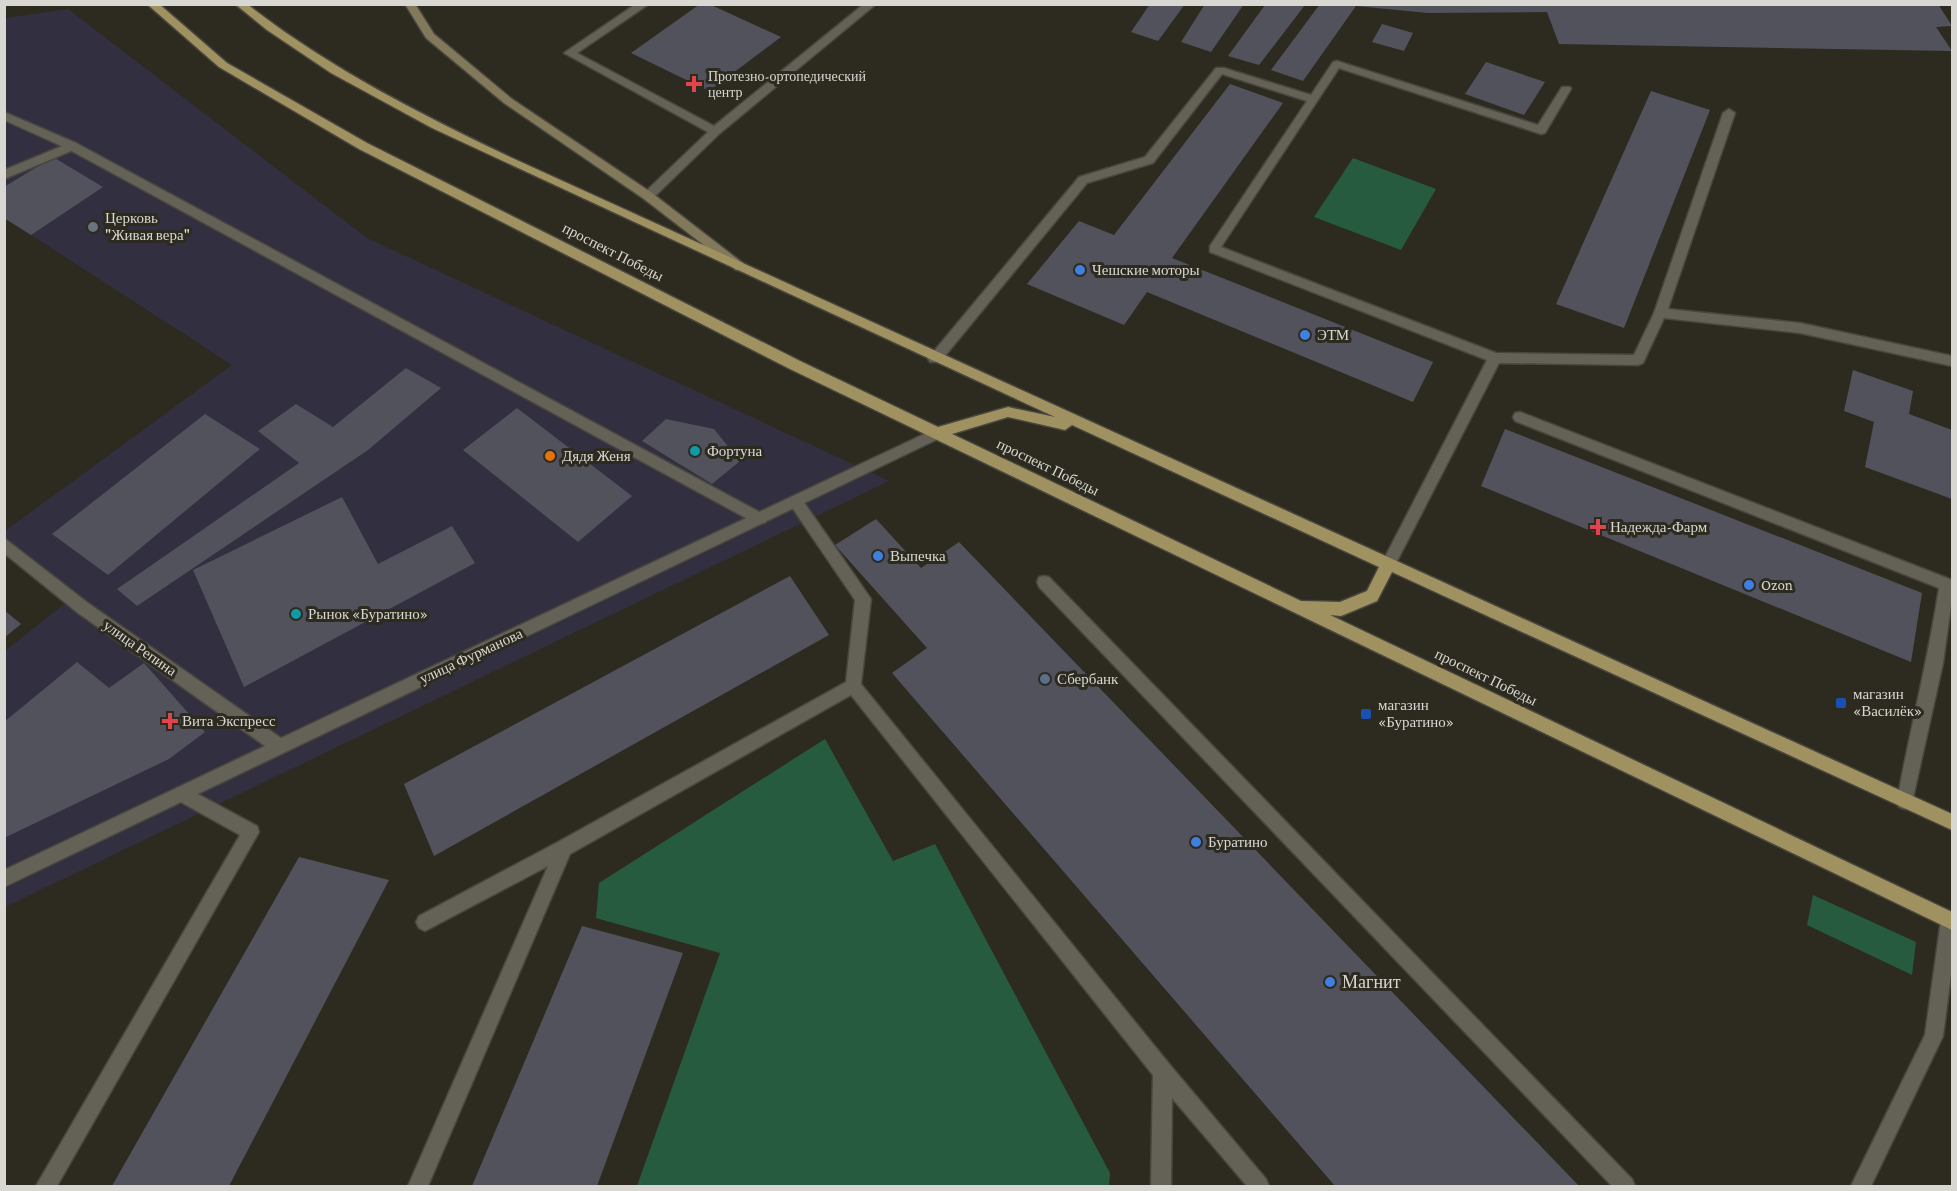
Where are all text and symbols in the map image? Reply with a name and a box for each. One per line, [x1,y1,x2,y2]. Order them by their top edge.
place label: Протезно-ортопедический центр [708,68,867,100]
marker: Протезно-ортопедический центр [685,75,703,93]
place label: Церковь "Живая вера" [105,210,190,243]
marker: Церковь "Живая вера" [86,220,100,234]
street label: проспект Победы [560,220,666,284]
place label: Чешские моторы [1092,262,1200,278]
marker: Чешские моторы [1073,263,1087,277]
place label: ЭТМ [1317,327,1349,343]
marker: ЭТМ [1298,328,1312,342]
street label: проспект Победы [995,435,1101,499]
place label: Фортуна [707,443,763,459]
marker: Фортуна [688,444,702,458]
place label: Дядя Женя [562,448,631,464]
marker: Дядя Женя [543,449,557,463]
place label: Надежда-Фарм [1610,519,1708,535]
marker: Надежда-Фарм [1591,520,1605,534]
place label: Выпечка [890,548,946,564]
marker: Выпечка [871,549,885,563]
place label: Ozon [1761,577,1793,593]
marker: Ozon [1742,578,1756,592]
place label: Рынок «Буратино» [308,606,428,622]
marker: Рынок «Буратино» [289,607,303,621]
street label: улица Репина [100,617,180,679]
street label: улица Фурманова [417,625,525,687]
street label: проспект Победы [1433,645,1539,709]
place label: Сбербанк [1057,671,1119,687]
marker: Сбербанк [1038,672,1052,686]
place label: магазин «Василёк» [1853,686,1922,719]
marker: магазин «Василёк» [1834,696,1848,710]
place label: магазин «Буратино» [1378,697,1454,730]
marker: магазин «Буратино» [1359,707,1373,721]
place label: Вита Экспресс [182,713,276,729]
marker: Вита Экспресс [163,714,177,728]
place label: Буратино [1208,834,1268,850]
marker: Буратино [1189,835,1203,849]
place label: Магнит [1342,972,1401,992]
marker: Магнит [1323,975,1337,989]

